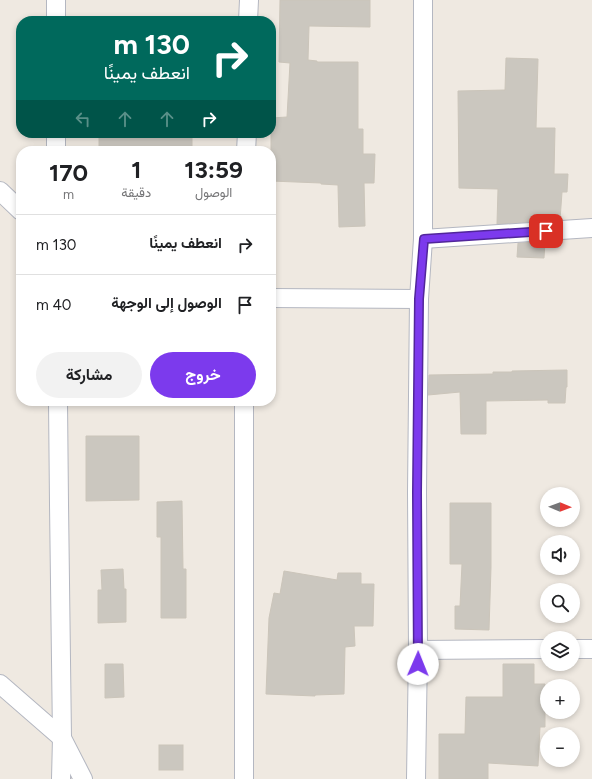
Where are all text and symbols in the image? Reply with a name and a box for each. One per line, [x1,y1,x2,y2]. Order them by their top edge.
text: 130 m [113,27,190,61]
icon: right [204,32,256,84]
text: انعطف يمينًا [104,62,190,84]
icon: left [72,108,94,130]
icon: ahead [114,108,136,130]
icon: ahead [156,108,178,130]
icon: right [198,108,220,130]
text: 1 [131,155,141,184]
text: 13:59 [184,155,243,184]
text: 170 [49,158,88,187]
text: دقيقة [121,185,151,200]
text: الوصول [195,185,232,200]
text: m [63,187,74,202]
pin [529,214,563,248]
icon: arrive [535,220,557,242]
text: انعطف يمينًا [149,234,222,252]
icon: right [234,234,256,256]
text: 130 m [36,236,76,254]
text: الوصول إلى الوجهة [111,294,222,312]
icon: arrive [234,294,256,316]
text: 40 m [36,296,71,314]
button: مشاركة [36,352,142,398]
button: خروج [150,352,256,398]
north arrow [540,487,580,527]
map controls [540,487,580,767]
button: sound [540,535,580,575]
button: search [540,583,580,623]
button: layers [540,631,580,671]
position arrow [397,643,439,685]
button: + [540,679,580,719]
button: − [540,727,580,767]

